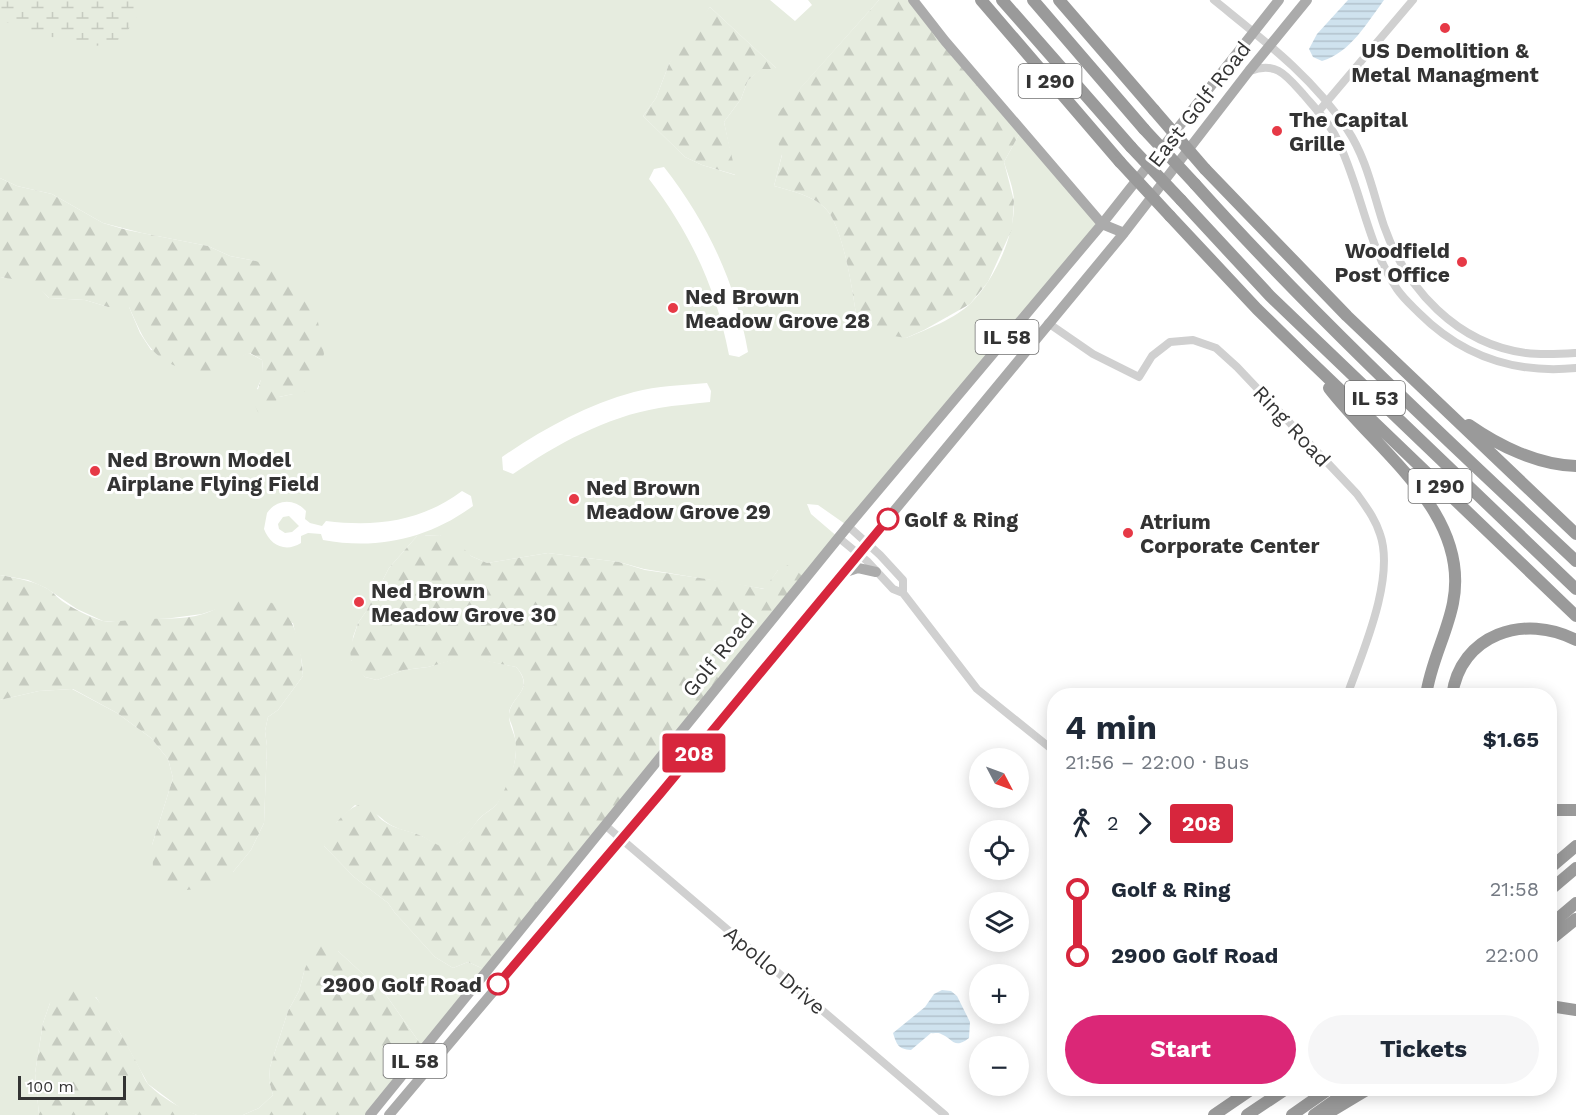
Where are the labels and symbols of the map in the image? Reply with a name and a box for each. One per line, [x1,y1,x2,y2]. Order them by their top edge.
marker: US Demolition & Metal Managment [1438,21,1452,35]
street label: East Golf Road [1142,36,1256,172]
place label: US Demolition & Metal Managment [1351,38,1539,87]
road number: I 290 [1018,64,1082,98]
place label: The Capital Grille [1289,107,1408,156]
marker: The Capital Grille [1270,124,1284,138]
place label: Woodfield Post Office [1335,238,1450,287]
marker: Woodfield Post Office [1455,255,1469,269]
place label: Ned Brown Meadow Grove 28 [685,284,870,333]
marker: Ned Brown Meadow Grove 28 [666,301,680,315]
road number: IL 58 [976,320,1038,354]
street label: Ring Road [1248,380,1336,472]
road number: IL 53 [1345,381,1405,415]
place label: Ned Brown Model Airplane Flying Field [107,447,319,496]
marker: Ned Brown Model Airplane Flying Field [88,464,102,478]
road number: I 290 [1408,469,1472,503]
place label: Ned Brown Meadow Grove 29 [586,475,771,524]
marker: Ned Brown Meadow Grove 29 [567,492,581,506]
place label: Golf & Ring [904,507,1018,532]
marker: Golf & Ring [877,508,899,530]
place label: Atrium Corporate Center [1140,509,1319,558]
marker: Atrium Corporate Center [1121,526,1135,540]
place label: Ned Brown Meadow Grove 30 [371,578,556,627]
marker: Ned Brown Meadow Grove 30 [352,595,366,609]
street label: Golf Road [677,608,759,702]
line badge: 208 [660,734,728,772]
north arrow [969,748,1029,808]
street label: Apollo Drive [719,920,831,1020]
place label: 2900 Golf Road [322,972,482,997]
marker: 2900 Golf Road [487,973,509,995]
road number: IL 58 [384,1044,446,1078]
scale bar [18,1073,126,1100]

